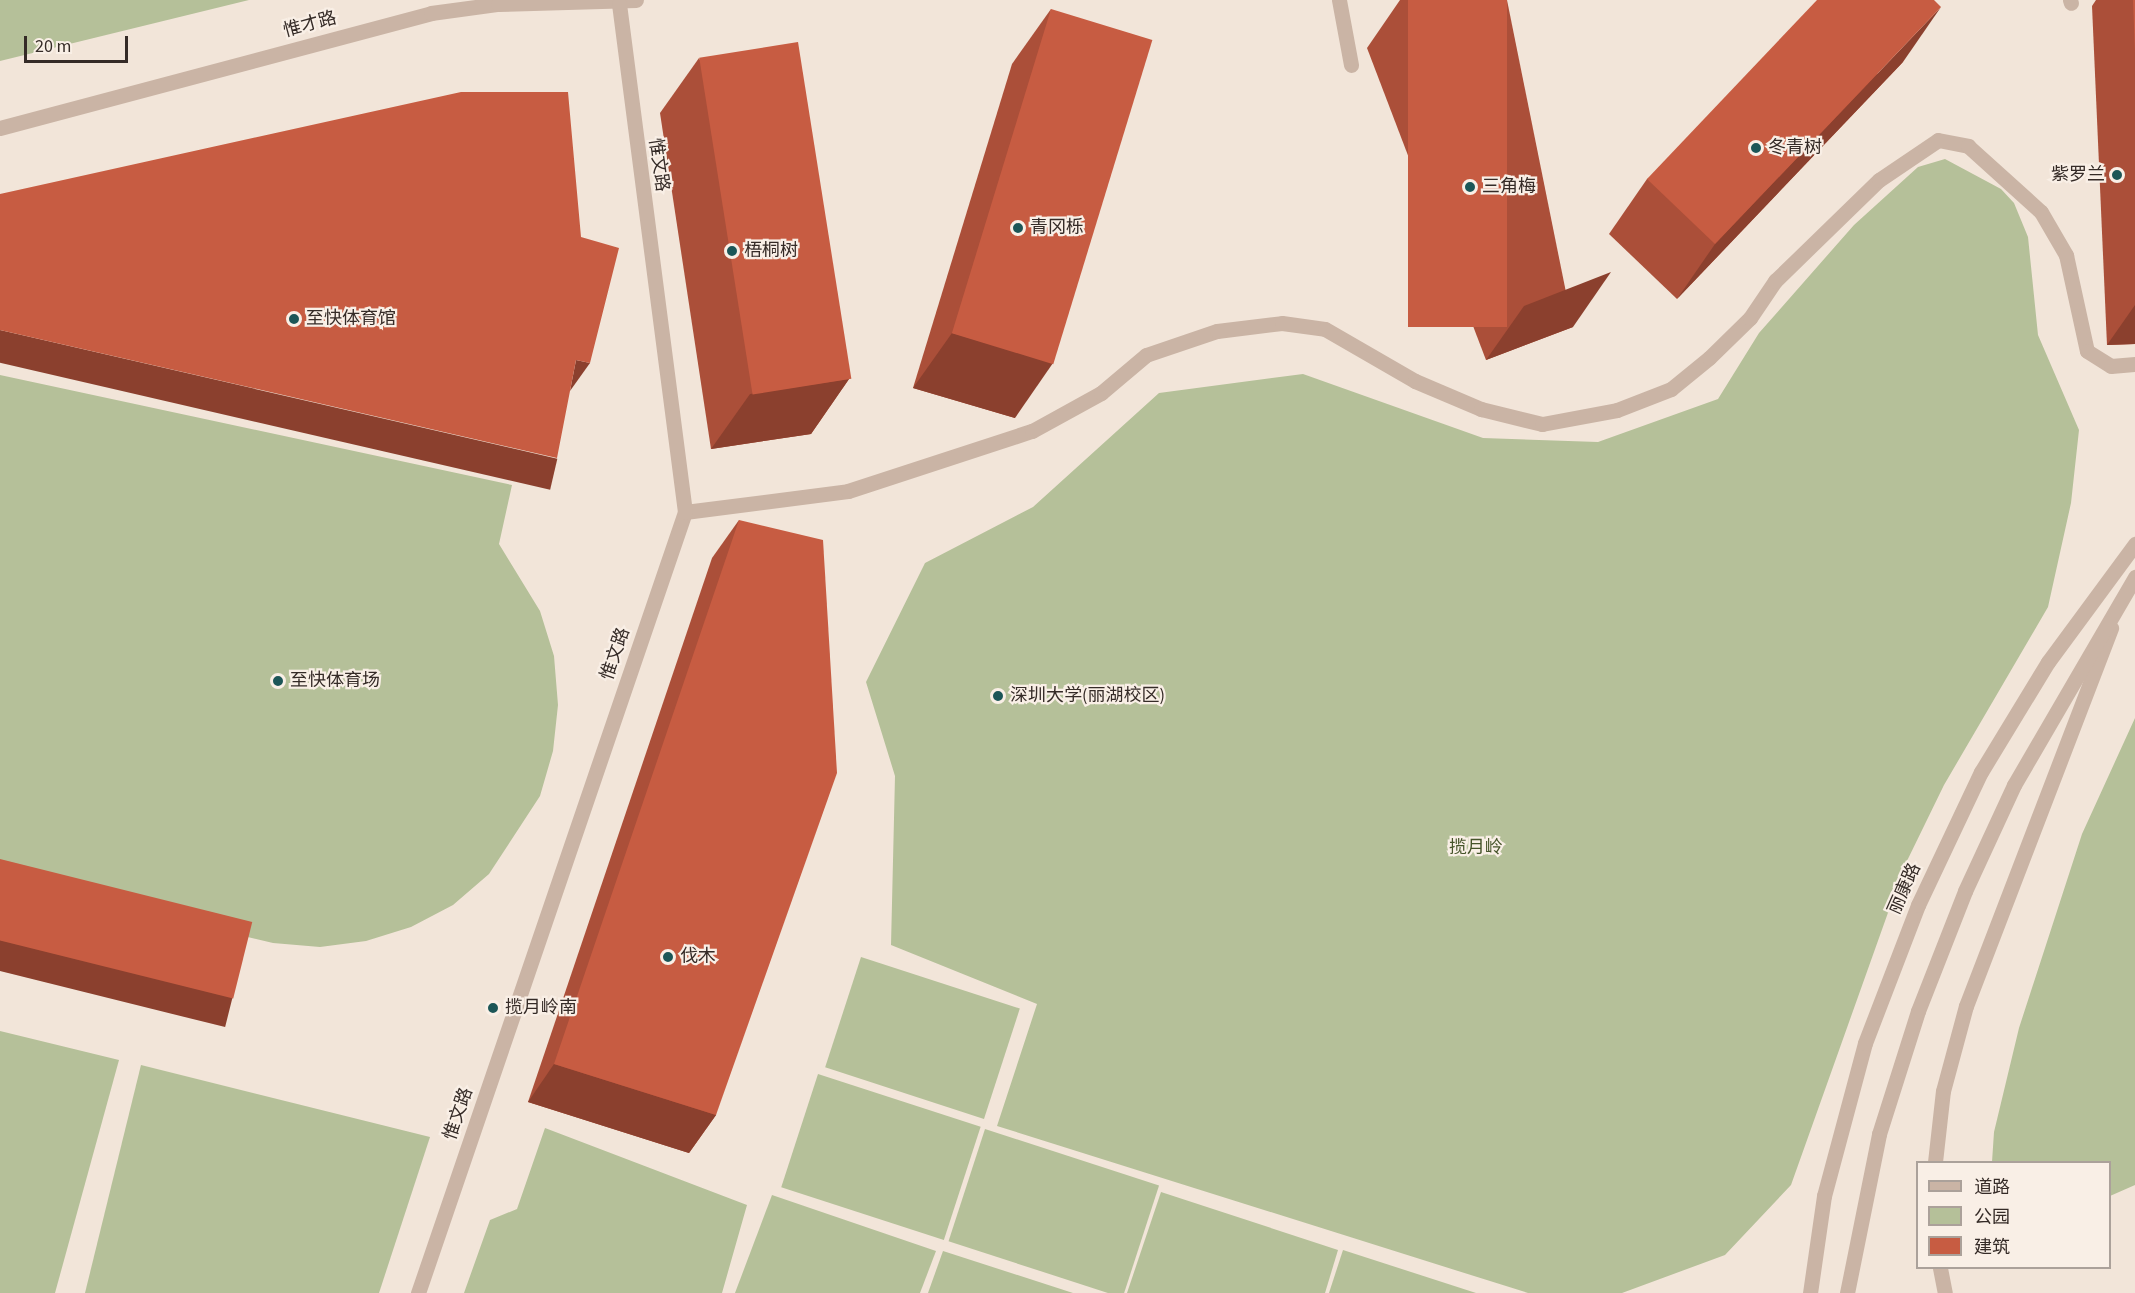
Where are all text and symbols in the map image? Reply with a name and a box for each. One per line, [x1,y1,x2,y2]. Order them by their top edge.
street label: 惟才路 [281,8,339,42]
scale bar [27,24,130,62]
text: 20 m [35,34,71,59]
street label: 惟文路 [644,137,672,193]
place label: 冬青树 [1768,137,1822,159]
marker: 冬青树 [1749,141,1763,155]
place label: 紫罗兰 [2051,164,2105,186]
marker: 紫罗兰 [2110,168,2124,182]
place label: 三角梅 [1482,176,1536,198]
marker: 三角梅 [1463,180,1477,194]
place label: 青冈栎 [1030,217,1084,239]
marker: 青冈栎 [1011,221,1025,235]
place label: 梧桐树 [744,240,798,262]
marker: 梧桐树 [725,244,739,258]
place label: 至快体育馆 [306,308,396,330]
marker: 至快体育馆 [287,312,301,326]
street label: 惟文路 [597,625,635,683]
place label: 至快体育场 [290,670,380,692]
marker: 至快体育场 [271,674,285,688]
place label: 深圳大学(丽湖校区) [1010,685,1165,707]
marker: 深圳大学(丽湖校区) [991,689,1005,703]
park label: 揽月岭 [1449,837,1503,859]
street label: 丽康路 [1884,860,1926,918]
place label: 伐木 [680,946,716,968]
marker: 伐木 [661,950,675,964]
place label: 揽月岭南 [505,997,577,1019]
marker: 揽月岭南 [486,1001,500,1015]
street label: 惟文路 [440,1085,478,1143]
legend [1916,1161,2111,1269]
text: 道路 [1974,1175,2010,1200]
text: 公园 [1974,1205,2010,1230]
text: 建筑 [1974,1235,2010,1260]

